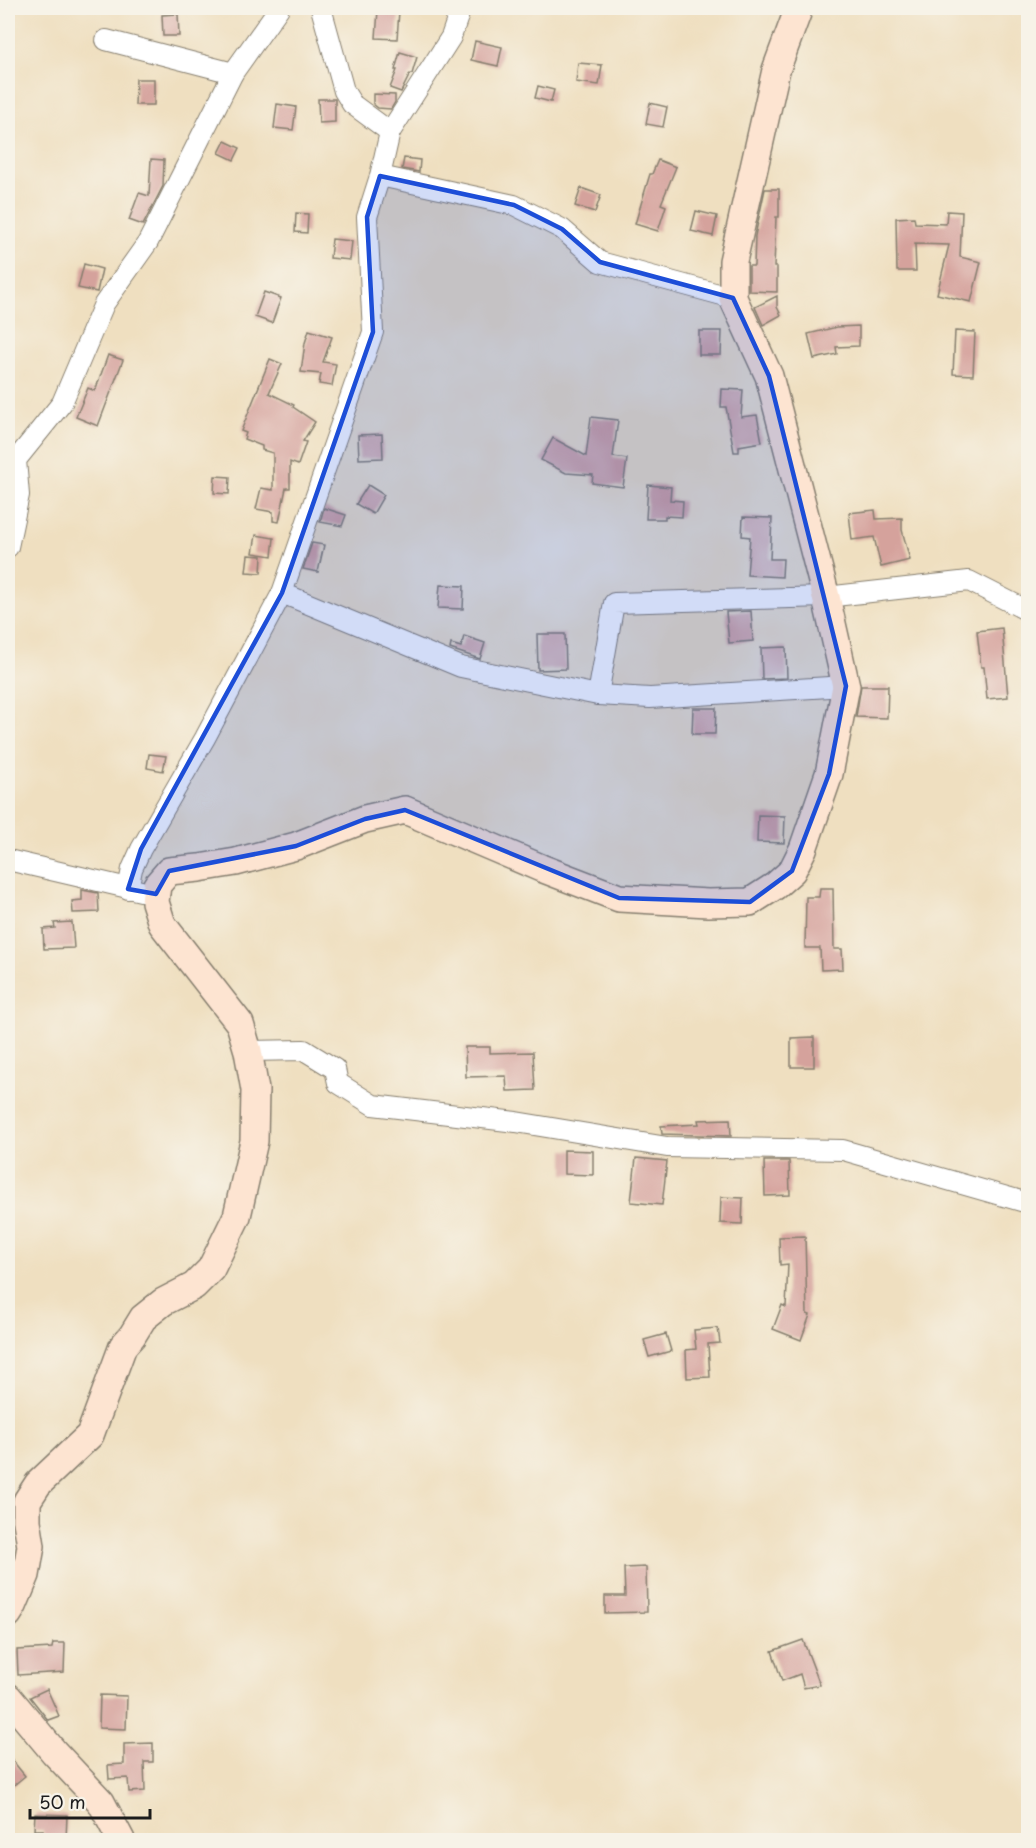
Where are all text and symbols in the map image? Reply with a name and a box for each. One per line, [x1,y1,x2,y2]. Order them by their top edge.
scale bar [30,1782,150,1820]
text: 50 m [39,1788,86,1815]

